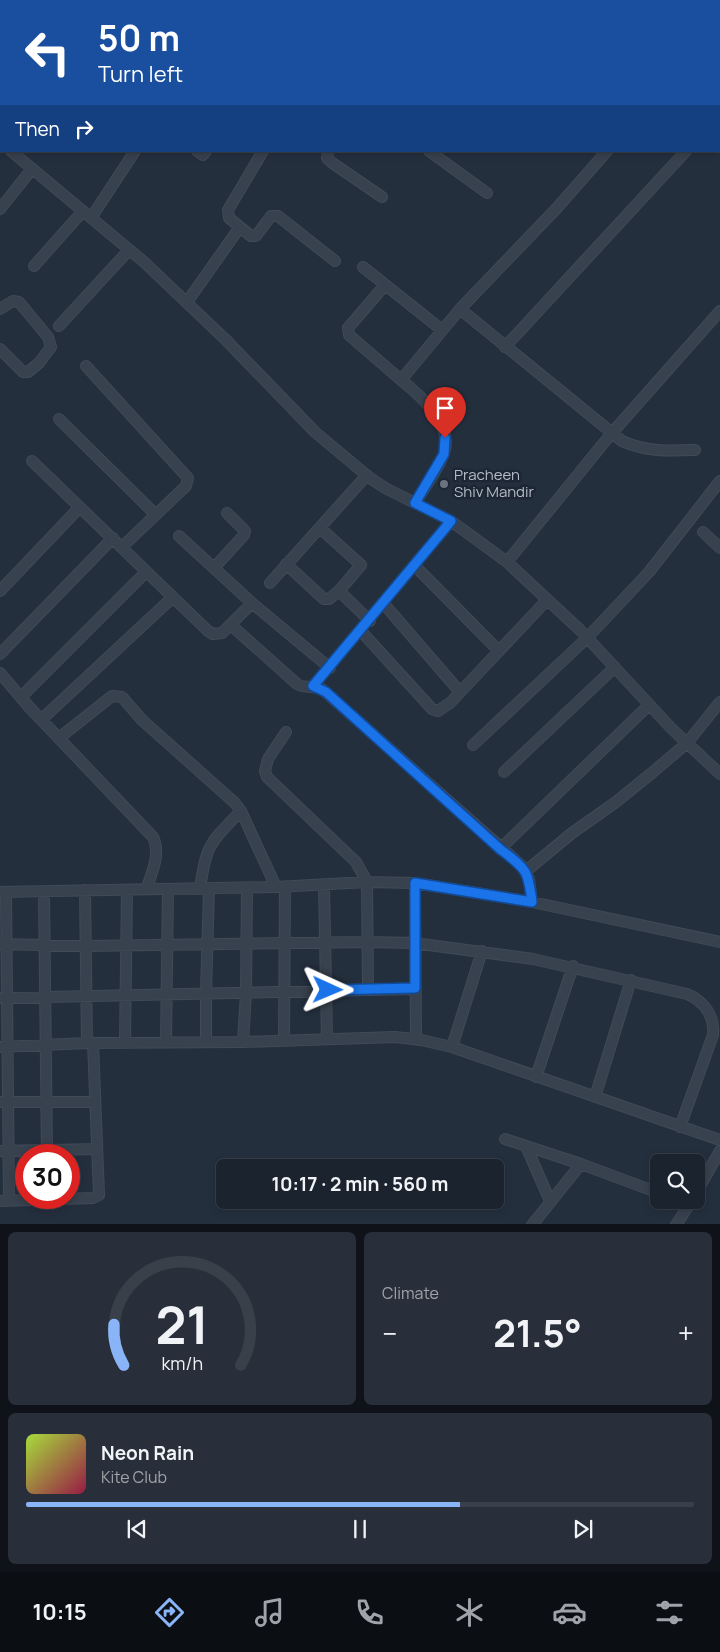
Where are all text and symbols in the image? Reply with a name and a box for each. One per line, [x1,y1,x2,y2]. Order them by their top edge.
text: 50 m [98,14,180,62]
icon: left [15,20,80,85]
text: Turn left [98,59,183,89]
icon: right [70,115,98,143]
text: Then [15,116,60,142]
pin [424,387,466,438]
icon: arrive [431,394,459,422]
place label: Pracheen Shiv Mandir [454,464,534,502]
marker: Pracheen Shiv Mandir [438,478,450,490]
position arrow [301,963,353,1015]
speed limit sign: 30 [15,1144,80,1209]
map controls [650,1154,705,1209]
button: search [650,1154,705,1209]
text: 10:17 · 2 min · 560 m [272,1171,448,1197]
text: Climate [382,1282,439,1304]
text: 21 [155,1289,209,1360]
text: 21.5° [493,1306,582,1358]
text: − [382,1314,397,1352]
text: + [678,1314,694,1352]
text: km/h [161,1351,203,1375]
text: Neon Rain [101,1440,194,1466]
text: Kite Club [101,1466,167,1488]
icon: previous [123,1515,151,1543]
icon: pause [346,1515,374,1543]
icon: next [569,1515,597,1543]
icon: directions [152,1595,187,1630]
icon: music [252,1595,287,1630]
icon: phone [352,1595,387,1630]
icon: climate [452,1595,487,1630]
icon: car [552,1595,587,1630]
icon: filters [652,1595,687,1630]
text: 10:15 [33,1597,87,1627]

